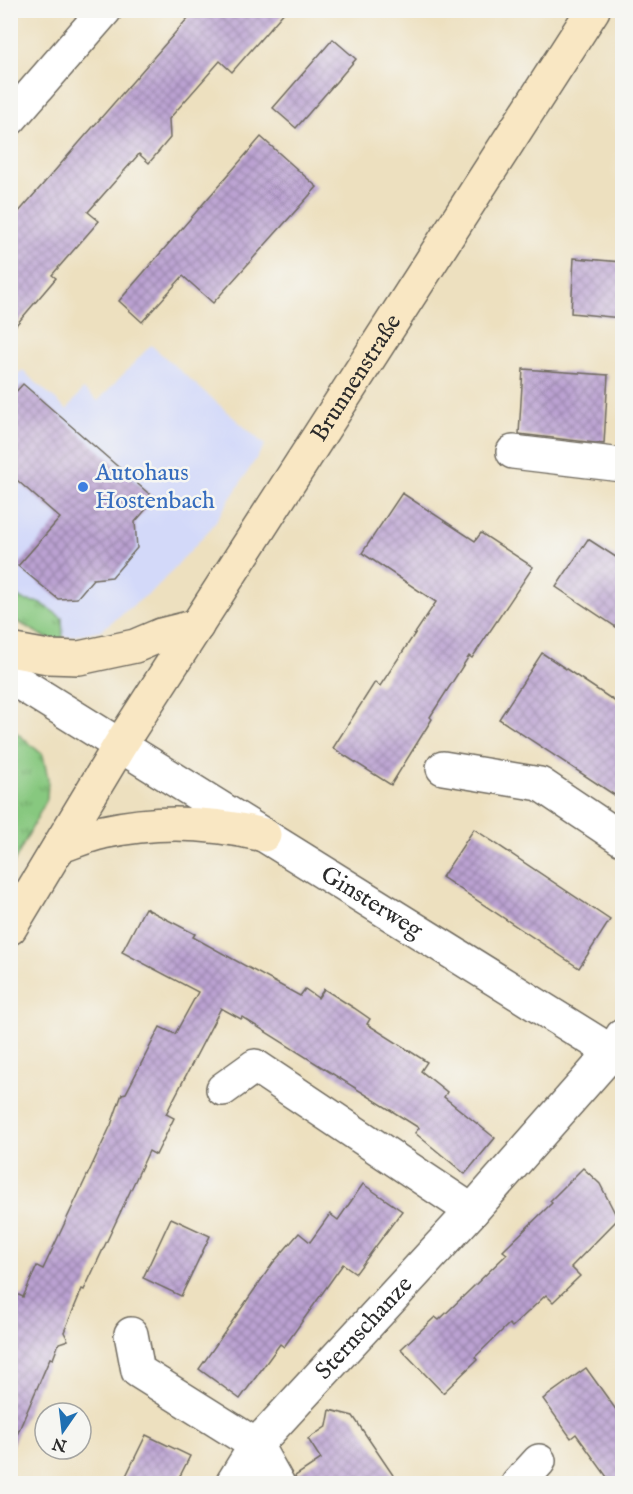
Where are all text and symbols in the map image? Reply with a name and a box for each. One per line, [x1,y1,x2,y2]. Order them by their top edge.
street label: Brunnenstraße [304,308,409,448]
place label: Autohaus Hostenbach [94,458,215,517]
marker: Autohaus Hostenbach [76,480,90,494]
street label: Ginsterweg [315,859,429,946]
street label: Sternschanze [309,1270,419,1386]
north arrow [33,1401,93,1461]
text: N [51,1432,70,1455]

